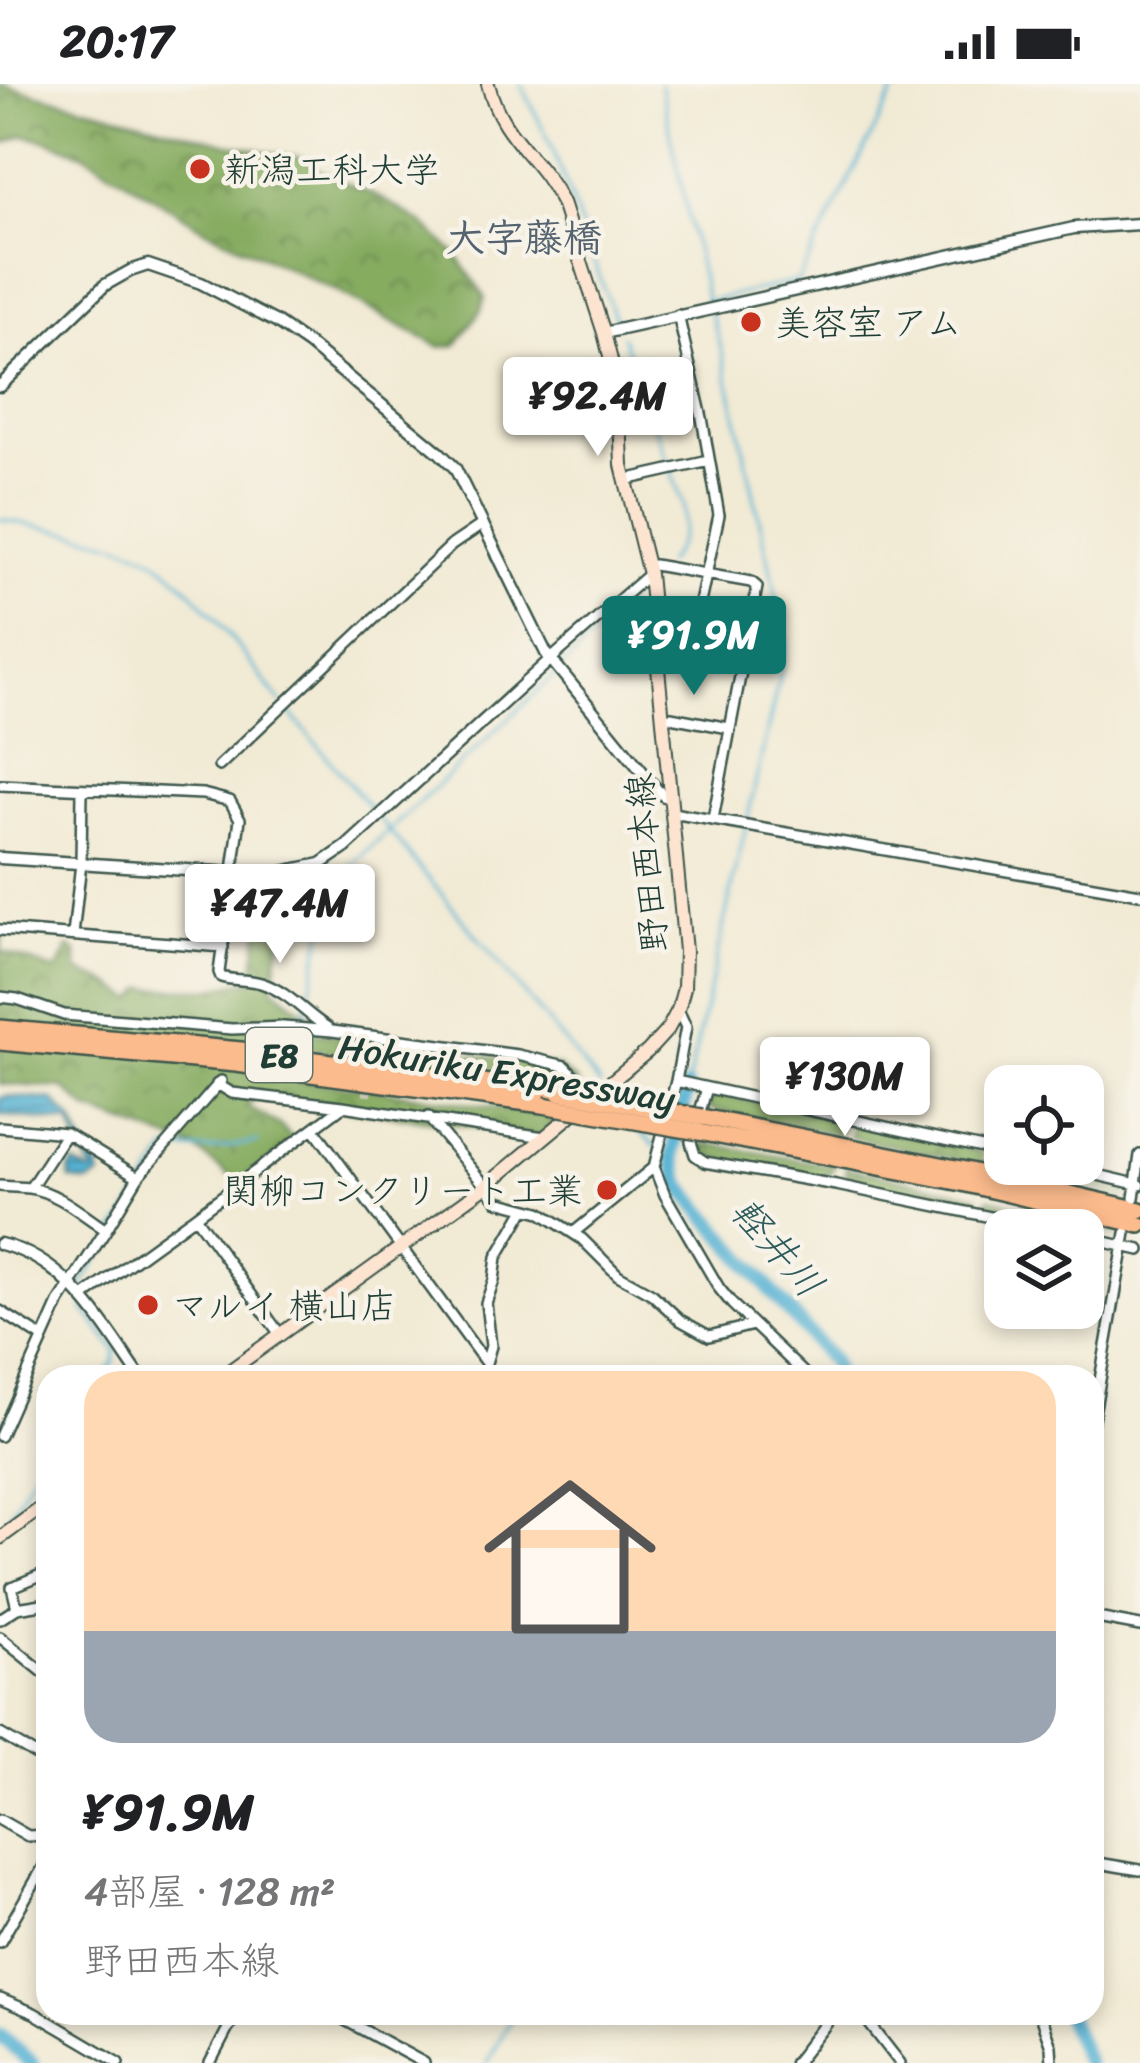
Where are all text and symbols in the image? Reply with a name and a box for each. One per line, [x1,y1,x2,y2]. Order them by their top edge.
text: 20:17 [60,2,173,82]
place label: 新潟工科大学 [224,138,440,202]
marker: 新潟工科大学 [187,156,213,182]
district label: 大字藤橋 [446,203,602,272]
place label: 美容室 アム [775,291,962,355]
marker: 美容室 アム [738,309,764,335]
pin: ¥92.4M [500,357,696,459]
text: ¥92.4M [530,361,666,430]
pin: ¥91.9M [596,596,792,698]
text: ¥91.9M [629,600,759,669]
street label: 野田西本線 [607,770,687,955]
pin: ¥47.4M [182,864,378,966]
text: ¥47.4M [212,868,348,937]
street label: Hokuriku Expressway [334,1015,680,1131]
road number: E8 [246,1028,312,1082]
pin: ¥130M [761,1037,929,1139]
text: ¥130M [787,1041,903,1110]
map controls [984,1065,1104,1329]
button: locate [984,1065,1104,1185]
place label: 関柳コンクリート工業 [223,1159,583,1223]
marker: 関柳コンクリート工業 [594,1177,620,1203]
water label: 軽井川 [713,1181,842,1314]
button: layers [984,1209,1104,1329]
place label: マルイ 横山店 [172,1274,397,1338]
marker: マルイ 横山店 [135,1292,161,1318]
icon: home [462,1449,678,1665]
text: ¥91.9M [84,1767,254,1857]
text: 4部屋 · 128 m² [84,1857,335,1926]
text: 野田西本線 [84,1926,279,1995]

